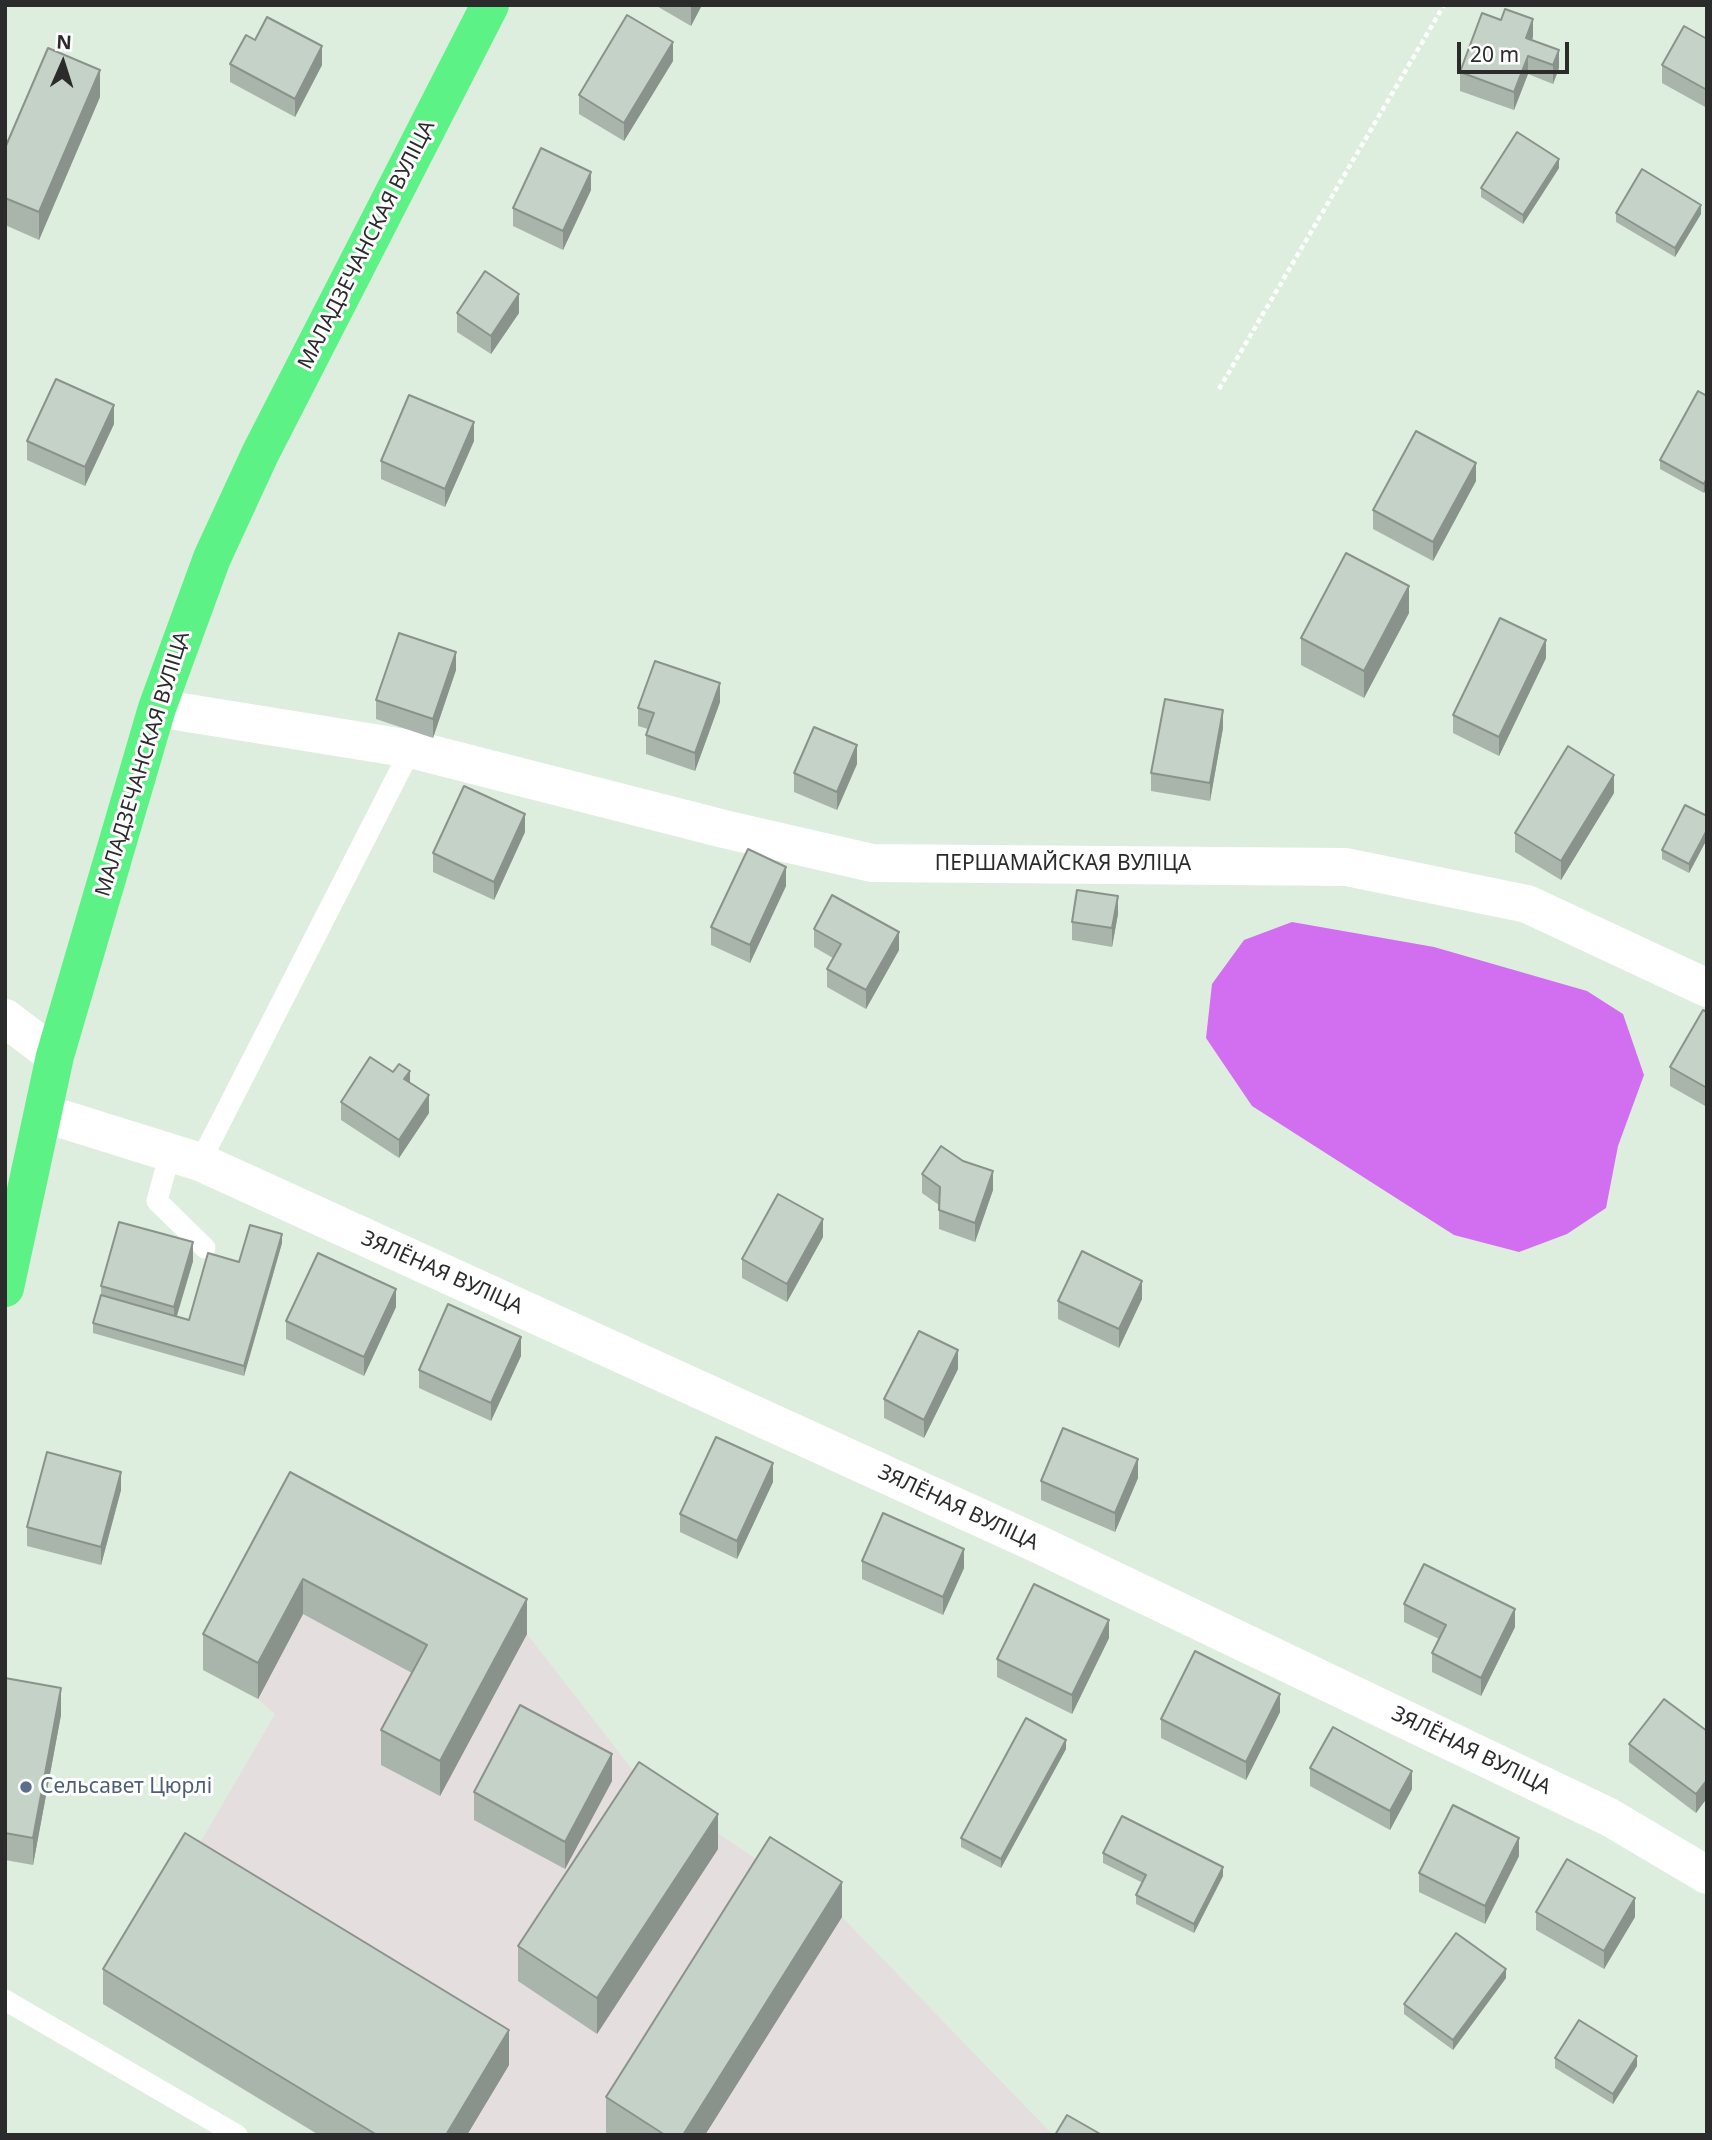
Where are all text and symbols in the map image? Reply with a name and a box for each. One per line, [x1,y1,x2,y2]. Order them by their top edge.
north arrow [28,28,98,98]
scale bar [1460,28,1572,72]
text: N [56,29,72,55]
text: 20 m [1470,40,1519,68]
street label: МАЛАДЗЕЧАНСКАЯ ВУЛІЦА [293,116,441,374]
street label: МАЛАДЗЕЧАНСКАЯ ВУЛІЦА [91,628,195,900]
street label: ПЕРШАМАЙСКАЯ ВУЛІЦА [935,851,1191,877]
street label: ЗЯЛЁНАЯ ВУЛІЦА [357,1226,527,1320]
street label: ЗЯЛЁНАЯ ВУЛІЦА [874,1460,1042,1556]
street label: ЗЯЛЁНАЯ ВУЛІЦА [1387,1702,1555,1800]
place label: Сельсавет Цюрлі [40,1774,212,1800]
marker: Сельсавет Цюрлі [18,1779,34,1795]

